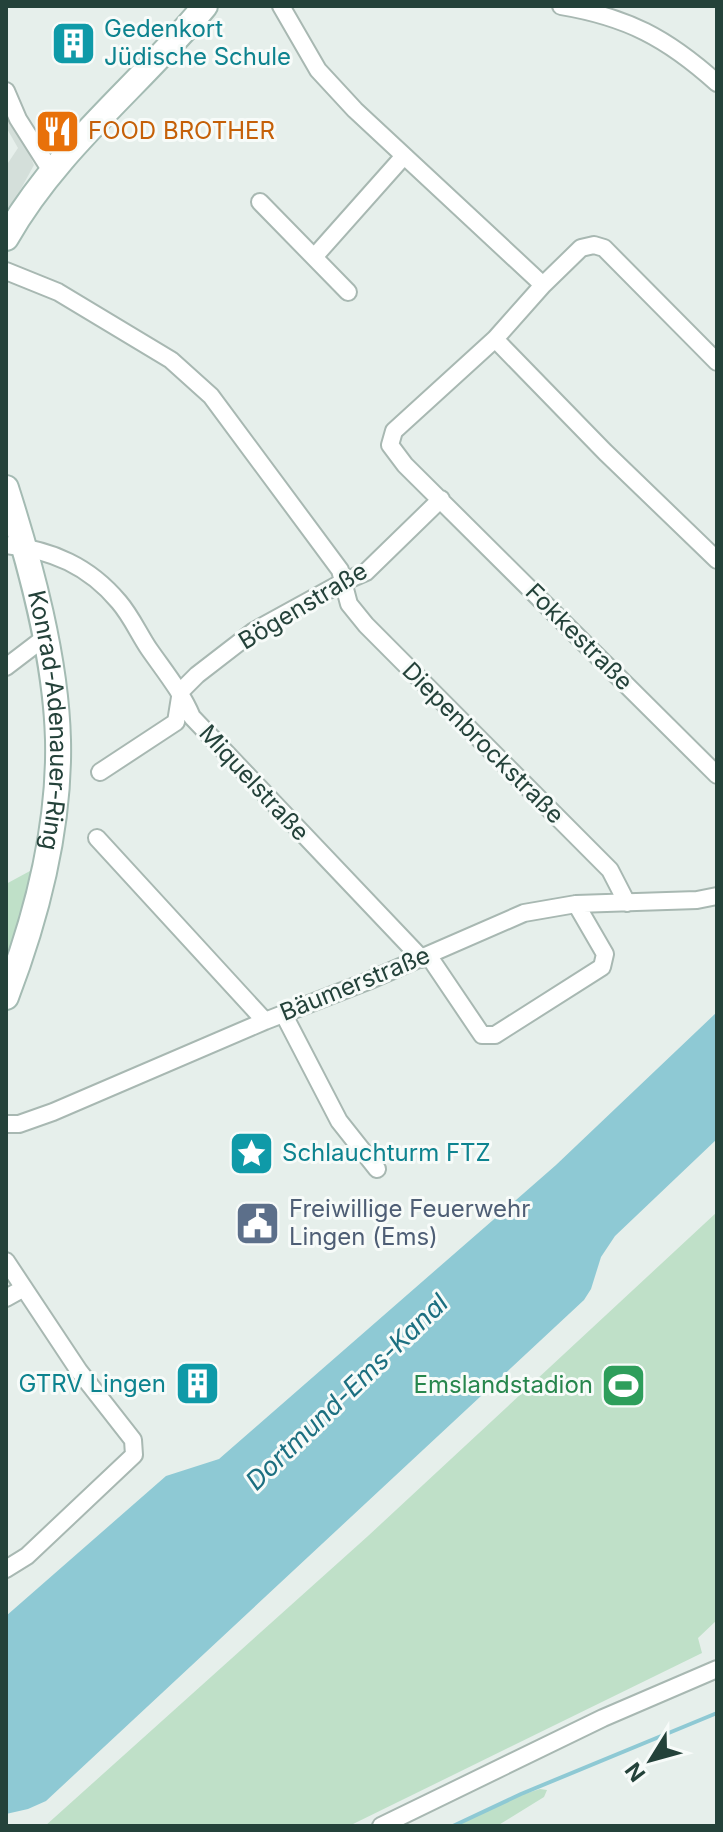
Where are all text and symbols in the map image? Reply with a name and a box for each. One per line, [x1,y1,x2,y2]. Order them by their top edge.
place label: Gedenkort Jüdische Schule [104,14,291,71]
building icon: Gedenkort Jüdische Schule [49,19,97,67]
restaurant icon: FOOD BROTHER [33,107,81,155]
place label: FOOD BROTHER [88,116,275,145]
street label: Bögenstraße [233,556,372,655]
street label: Fokkestraße [520,577,639,696]
street label: Konrad-Adenauer-Ring [22,587,73,853]
street label: Diepenbrockstraße [397,656,570,829]
street label: Miquelstraße [193,719,315,847]
street label: Bäumerstraße [276,940,434,1027]
place icon: Schlauchturm FTZ [227,1129,275,1177]
place label: Schlauchturm FTZ [282,1138,491,1167]
place label: Freiwillige Feuerwehr Lingen (Ems) [289,1194,530,1251]
public building icon: Freiwillige Feuerwehr Lingen (Ems) [234,1199,282,1247]
water label: Dortmund-Ems-Kanal [239,1287,455,1496]
building icon: GTRV Lingen [173,1360,221,1408]
sports icon: Emslandstadion [600,1361,648,1409]
place label: GTRV Lingen [19,1369,166,1398]
place label: Emslandstadion [414,1370,593,1399]
north arrow [611,1720,691,1800]
text: N [620,1758,650,1787]

